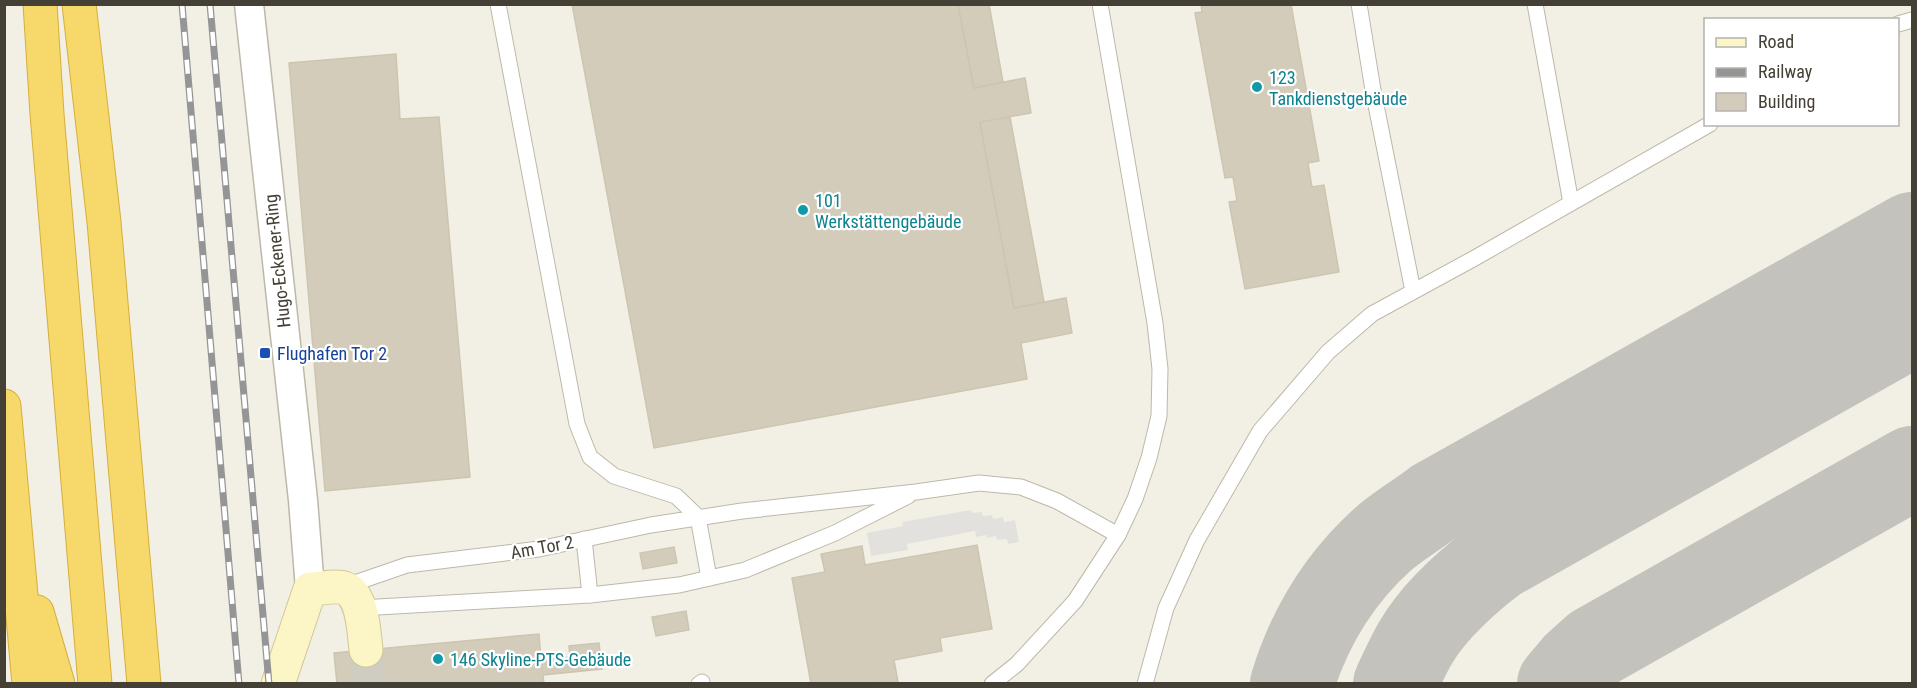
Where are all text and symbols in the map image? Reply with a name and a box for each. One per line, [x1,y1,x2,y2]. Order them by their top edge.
legend [1704,18,1899,126]
text: Road [1758,31,1794,52]
text: Railway [1758,61,1813,82]
place label: 123 Tankdienstgebäude [1269,67,1407,109]
marker: 123 Tankdienstgebäude [1250,80,1264,94]
text: Building [1758,91,1815,112]
place label: 101 Werkstättengebäude [815,190,961,232]
street label: Hugo-Eckener-Ring [260,193,294,329]
marker: 101 Werkstättengebäude [796,203,810,217]
place label: Flughafen Tor 2 [277,343,387,364]
marker: Flughafen Tor 2 [258,346,272,360]
street label: Am Tor 2 [509,531,575,563]
place label: 146 Skyline-PTS-Gebäude [450,649,631,670]
marker: 146 Skyline-PTS-Gebäude [431,652,445,666]

